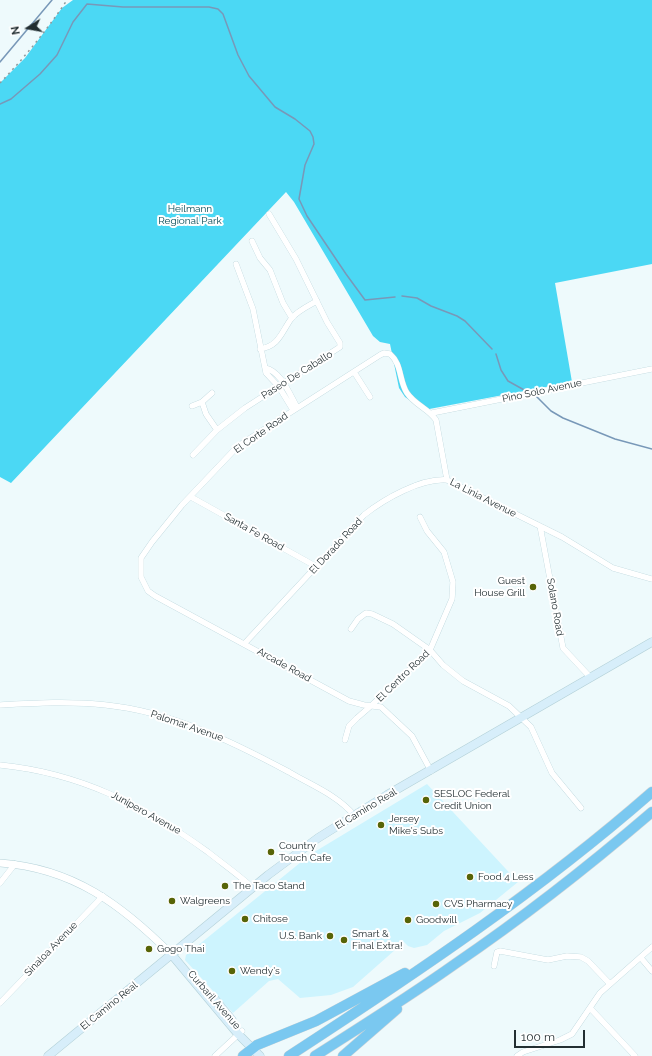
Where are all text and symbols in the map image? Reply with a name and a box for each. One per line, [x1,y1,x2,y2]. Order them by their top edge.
north arrow [8,8,48,48]
text: N [9,25,23,36]
park label: Heilmann Regional Park [158,203,222,226]
street label: Paseo De Caballo [259,348,335,402]
street label: Pino Solo Avenue [501,377,583,405]
street label: El Corte Road [232,410,290,456]
street label: La Linia Avenue [448,476,518,520]
street label: Santa Fe Road [222,511,286,553]
street label: El Dorado Road [307,516,365,576]
place label: Guest House Grill [474,575,525,598]
street label: Solano Road [544,577,566,637]
marker: Guest House Grill [528,582,538,592]
street label: Arcade Road [255,645,313,685]
street label: El Centro Road [374,648,432,704]
street label: Palomar Avenue [149,708,225,744]
street label: El Camino Real [333,786,399,832]
place label: SESLOC Federal Credit Union [434,788,510,812]
street label: Junipero Avenue [109,789,183,837]
marker: SESLOC Federal Credit Union [421,795,431,805]
place label: Jersey Mike's Subs [389,813,443,836]
marker: Jersey Mike's Subs [376,820,386,830]
place label: Country Touch Cafe [279,840,331,864]
marker: Country Touch Cafe [266,847,276,857]
place label: Food 4 Less [478,871,533,883]
marker: Food 4 Less [465,872,475,882]
place label: The Taco Stand [233,880,305,892]
marker: The Taco Stand [220,881,230,891]
place label: Walgreens [180,895,230,907]
marker: Walgreens [167,896,177,906]
place label: CVS Pharmacy [444,898,512,910]
marker: CVS Pharmacy [431,899,441,909]
place label: Chitose [253,913,288,925]
marker: Chitose [240,914,250,924]
place label: Goodwill [416,914,457,926]
marker: Goodwill [403,915,413,925]
street label: Sinaloa Avenue [22,919,80,979]
place label: Smart & Final Extra! [352,928,403,952]
place label: U.S. Bank [279,930,322,942]
marker: U.S. Bank [325,931,335,941]
marker: Smart & Final Extra! [339,935,349,945]
place label: Gogo Thai [157,943,204,955]
marker: Gogo Thai [144,944,154,954]
place label: Wendy's [240,965,280,977]
marker: Wendy's [227,966,237,976]
street label: Curbaril Avenue [185,968,243,1032]
street label: El Camino Real [78,979,140,1033]
scale bar [516,1022,587,1048]
text: 100 m [521,1030,555,1044]

